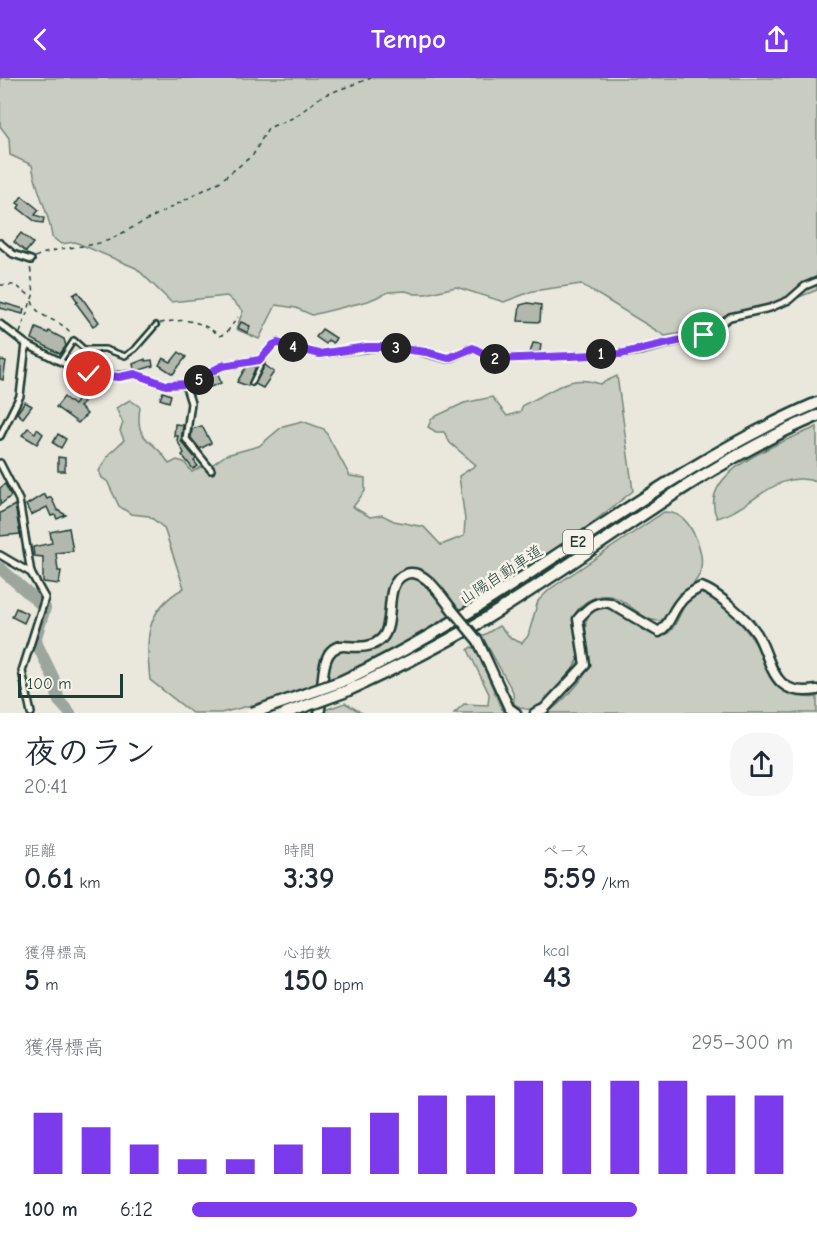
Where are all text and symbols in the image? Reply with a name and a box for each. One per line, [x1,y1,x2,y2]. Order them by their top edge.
icon: back [24,23,57,56]
icon: share [760,23,793,56]
text: Tempo [371,24,446,55]
pin [678,309,729,360]
icon: arrive [687,318,720,351]
pin: 4 [278,332,308,362]
pin: 3 [381,333,411,363]
text: 4 [289,338,297,356]
text: 3 [392,339,400,357]
pin: 1 [586,339,616,369]
pin: 2 [480,344,510,374]
text: 1 [598,345,604,363]
pin [63,348,114,399]
text: 2 [491,350,499,368]
icon: check [72,357,105,390]
pin: 5 [184,365,214,395]
text: 5 [195,371,203,389]
road number: E2 [563,530,593,554]
street label: 山陽自動車道 [456,541,546,609]
scale bar [18,671,123,698]
text: 100 m [27,675,71,693]
text: 夜のラン [24,733,156,771]
button: share [730,733,793,796]
text: 20:41 [24,775,68,798]
text: 距離 [24,842,56,860]
text: 時間 [283,842,315,860]
text: ペース [543,842,590,860]
text: 0.61 [24,861,74,896]
text: 3:39 [283,861,335,896]
text: 5:59 [543,861,596,896]
text: km [74,874,100,892]
text: /km [596,874,630,892]
text: kcal [543,942,570,960]
text: 獲得標高 [24,944,88,962]
text: 心拍数 [283,944,331,962]
text: 43 [543,960,572,995]
text: 5 [24,963,40,998]
text: 150 [283,963,328,998]
text: m [40,976,59,994]
text: bpm [328,976,364,994]
text: 295–300 m [691,1031,793,1054]
text: 獲得標高 [24,1036,104,1059]
text: 100 m [24,1198,78,1221]
text: 6:12 [120,1198,153,1221]

